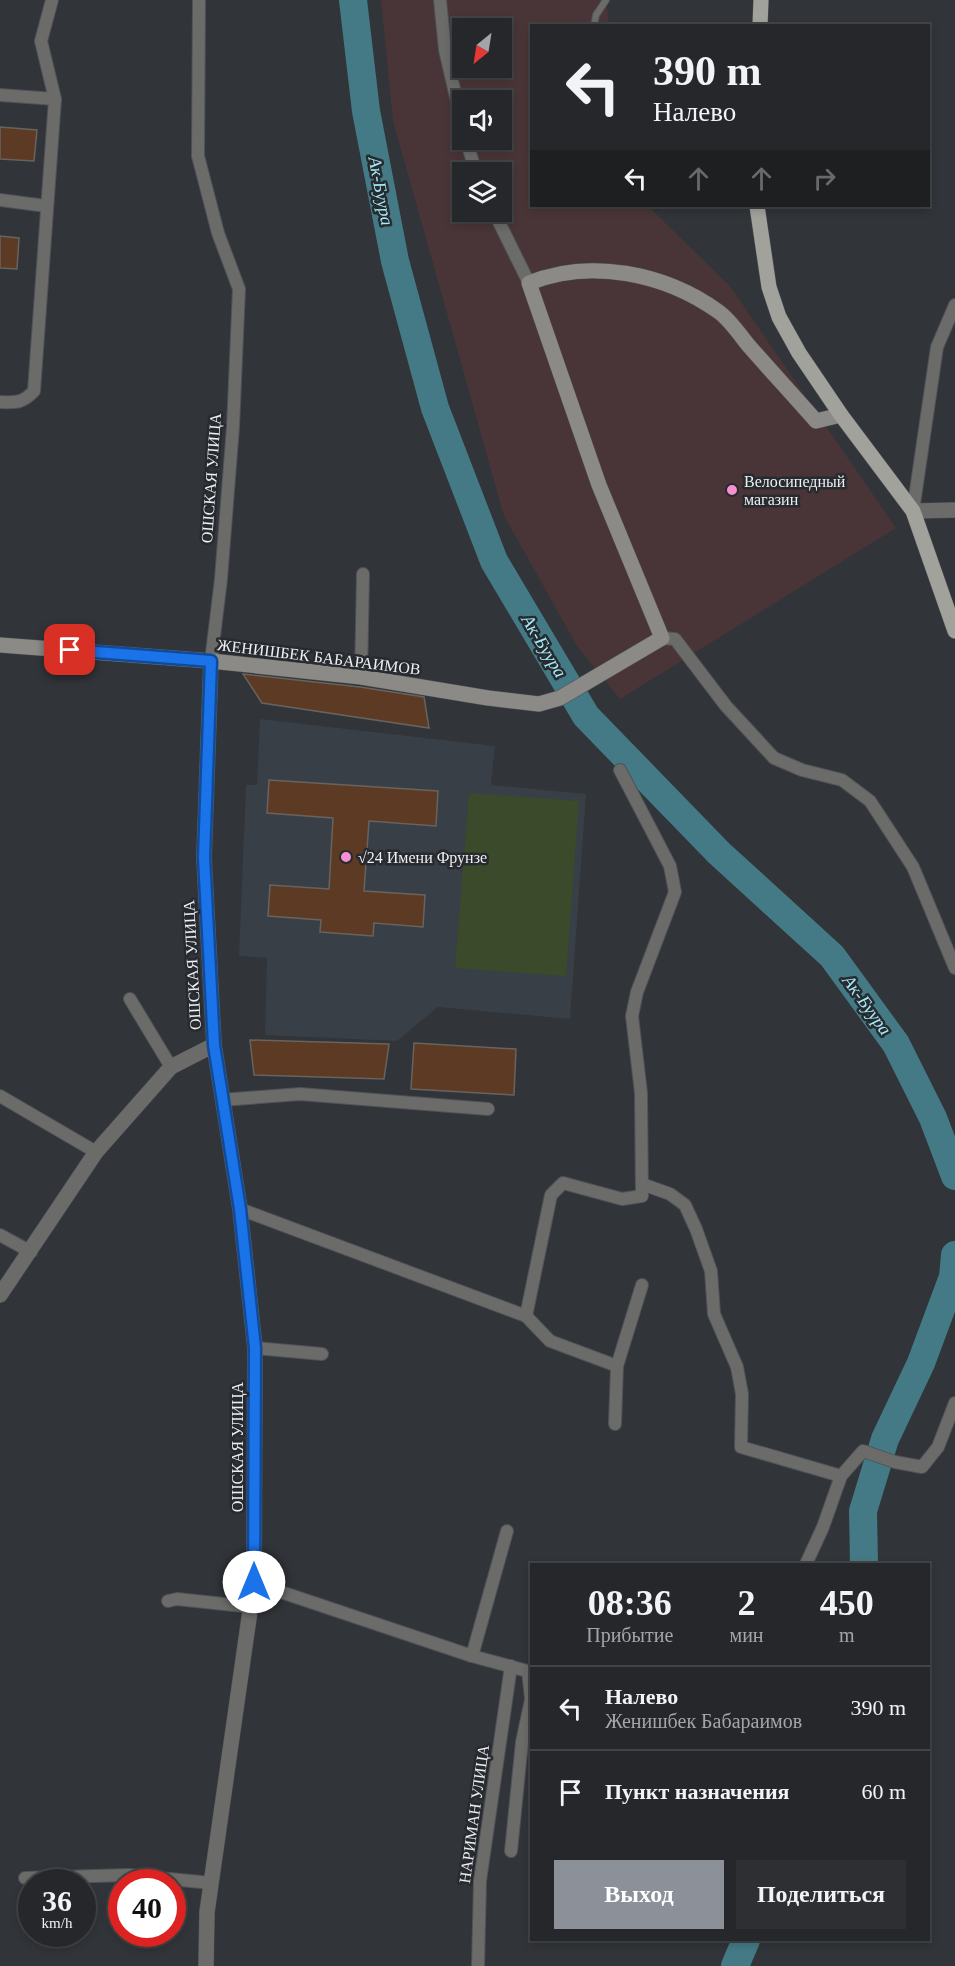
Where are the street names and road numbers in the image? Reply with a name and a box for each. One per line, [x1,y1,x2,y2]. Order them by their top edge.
street label: ОШСКАЯ УЛИЦА [198,412,225,544]
street label: ЖЕНИШБЕК БАБАРАИМОВ [216,636,422,678]
street label: ОШСКАЯ УЛИЦА [180,899,205,1031]
street label: ОШСКАЯ УЛИЦА [229,1381,247,1512]
street label: НАРИМАН УЛИЦА [456,1743,493,1885]

